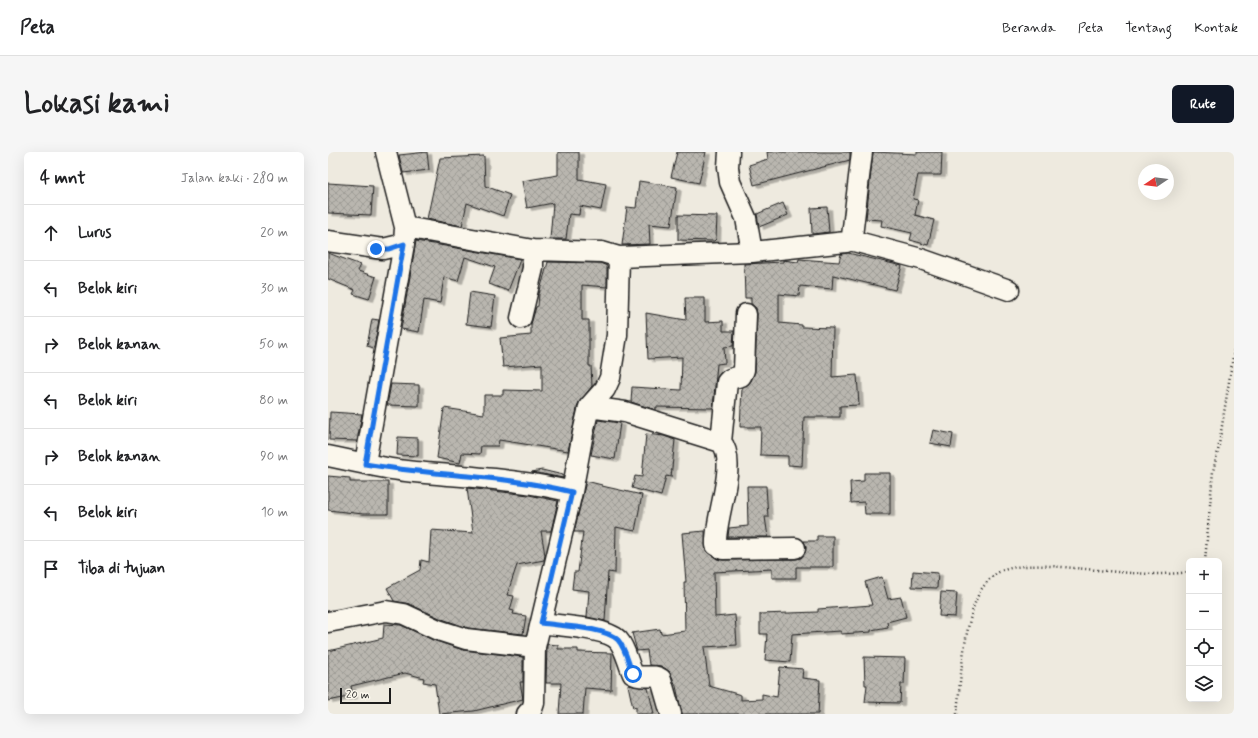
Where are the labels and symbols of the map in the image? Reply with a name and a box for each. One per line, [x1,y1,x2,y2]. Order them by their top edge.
north arrow [1138,164,1174,200]
route end [367,240,385,258]
route start [624,665,642,683]
scale bar [340,686,391,705]

